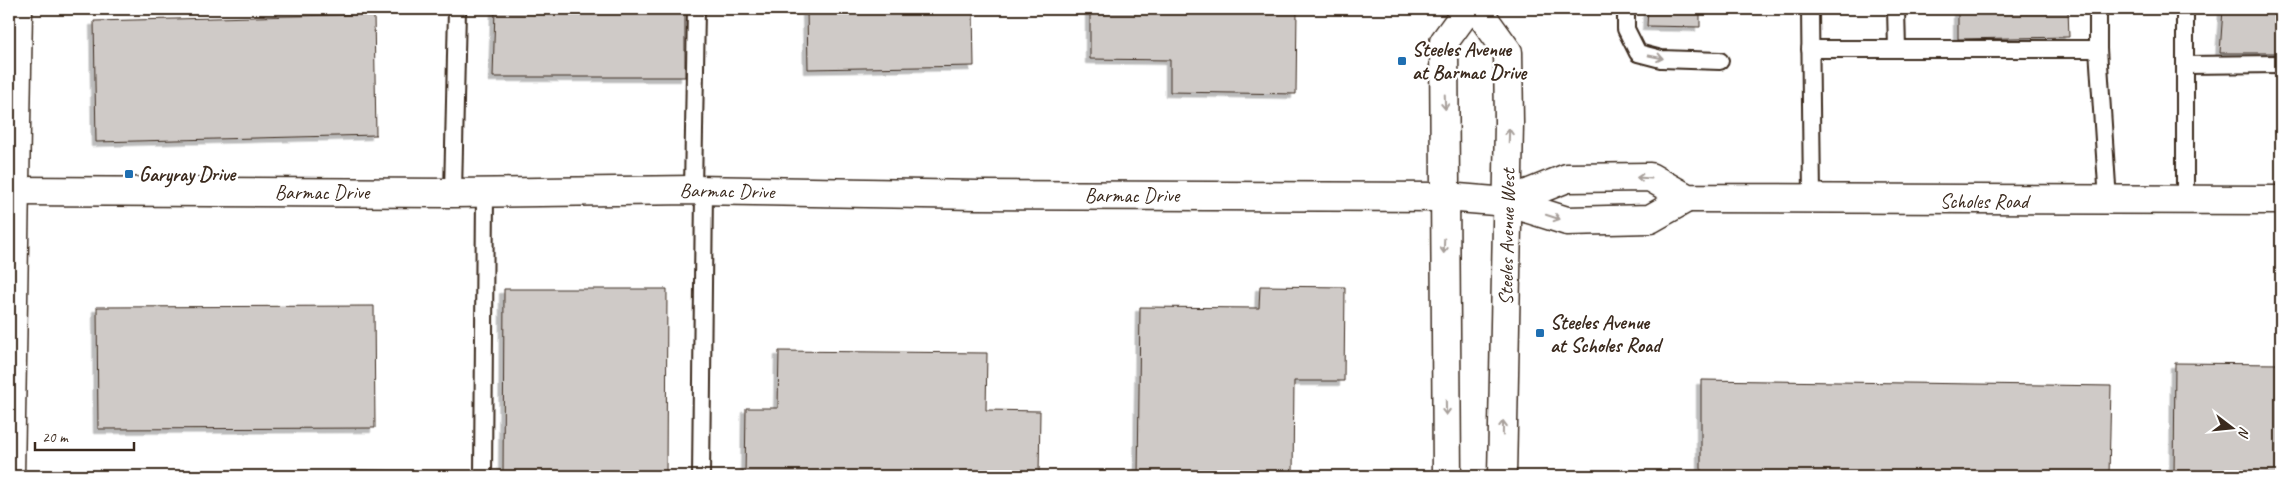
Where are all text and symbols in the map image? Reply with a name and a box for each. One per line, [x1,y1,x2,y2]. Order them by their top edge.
place label: Steeles Avenue at Barmac Drive [1412,37,1528,85]
one-way arrow [1648,53,1664,63]
marker: Steeles Avenue at Barmac Drive [1396,55,1408,67]
one-way arrow [1441,94,1450,110]
one-way arrow [1504,128,1514,144]
place label: Garyray Drive [139,162,237,188]
street label: Steeles Avenue West [1493,166,1521,306]
marker: Garyray Drive [123,168,135,180]
one-way arrow [1636,173,1652,183]
street label: Barmac Drive [679,178,776,204]
street label: Barmac Drive [275,180,371,205]
street label: Barmac Drive [1085,183,1181,208]
street label: Scholes Road [1940,189,2031,214]
one-way arrow [1545,213,1561,222]
one-way arrow [1440,238,1449,254]
place label: Steeles Avenue at Scholes Road [1550,310,1664,358]
marker: Steeles Avenue at Scholes Road [1534,327,1546,339]
one-way arrow [1441,400,1451,416]
north arrow [2208,402,2258,452]
scale bar [35,420,134,452]
one-way arrow [1498,420,1508,436]
text: N [2234,425,2253,440]
text: 20 m [42,428,69,447]

